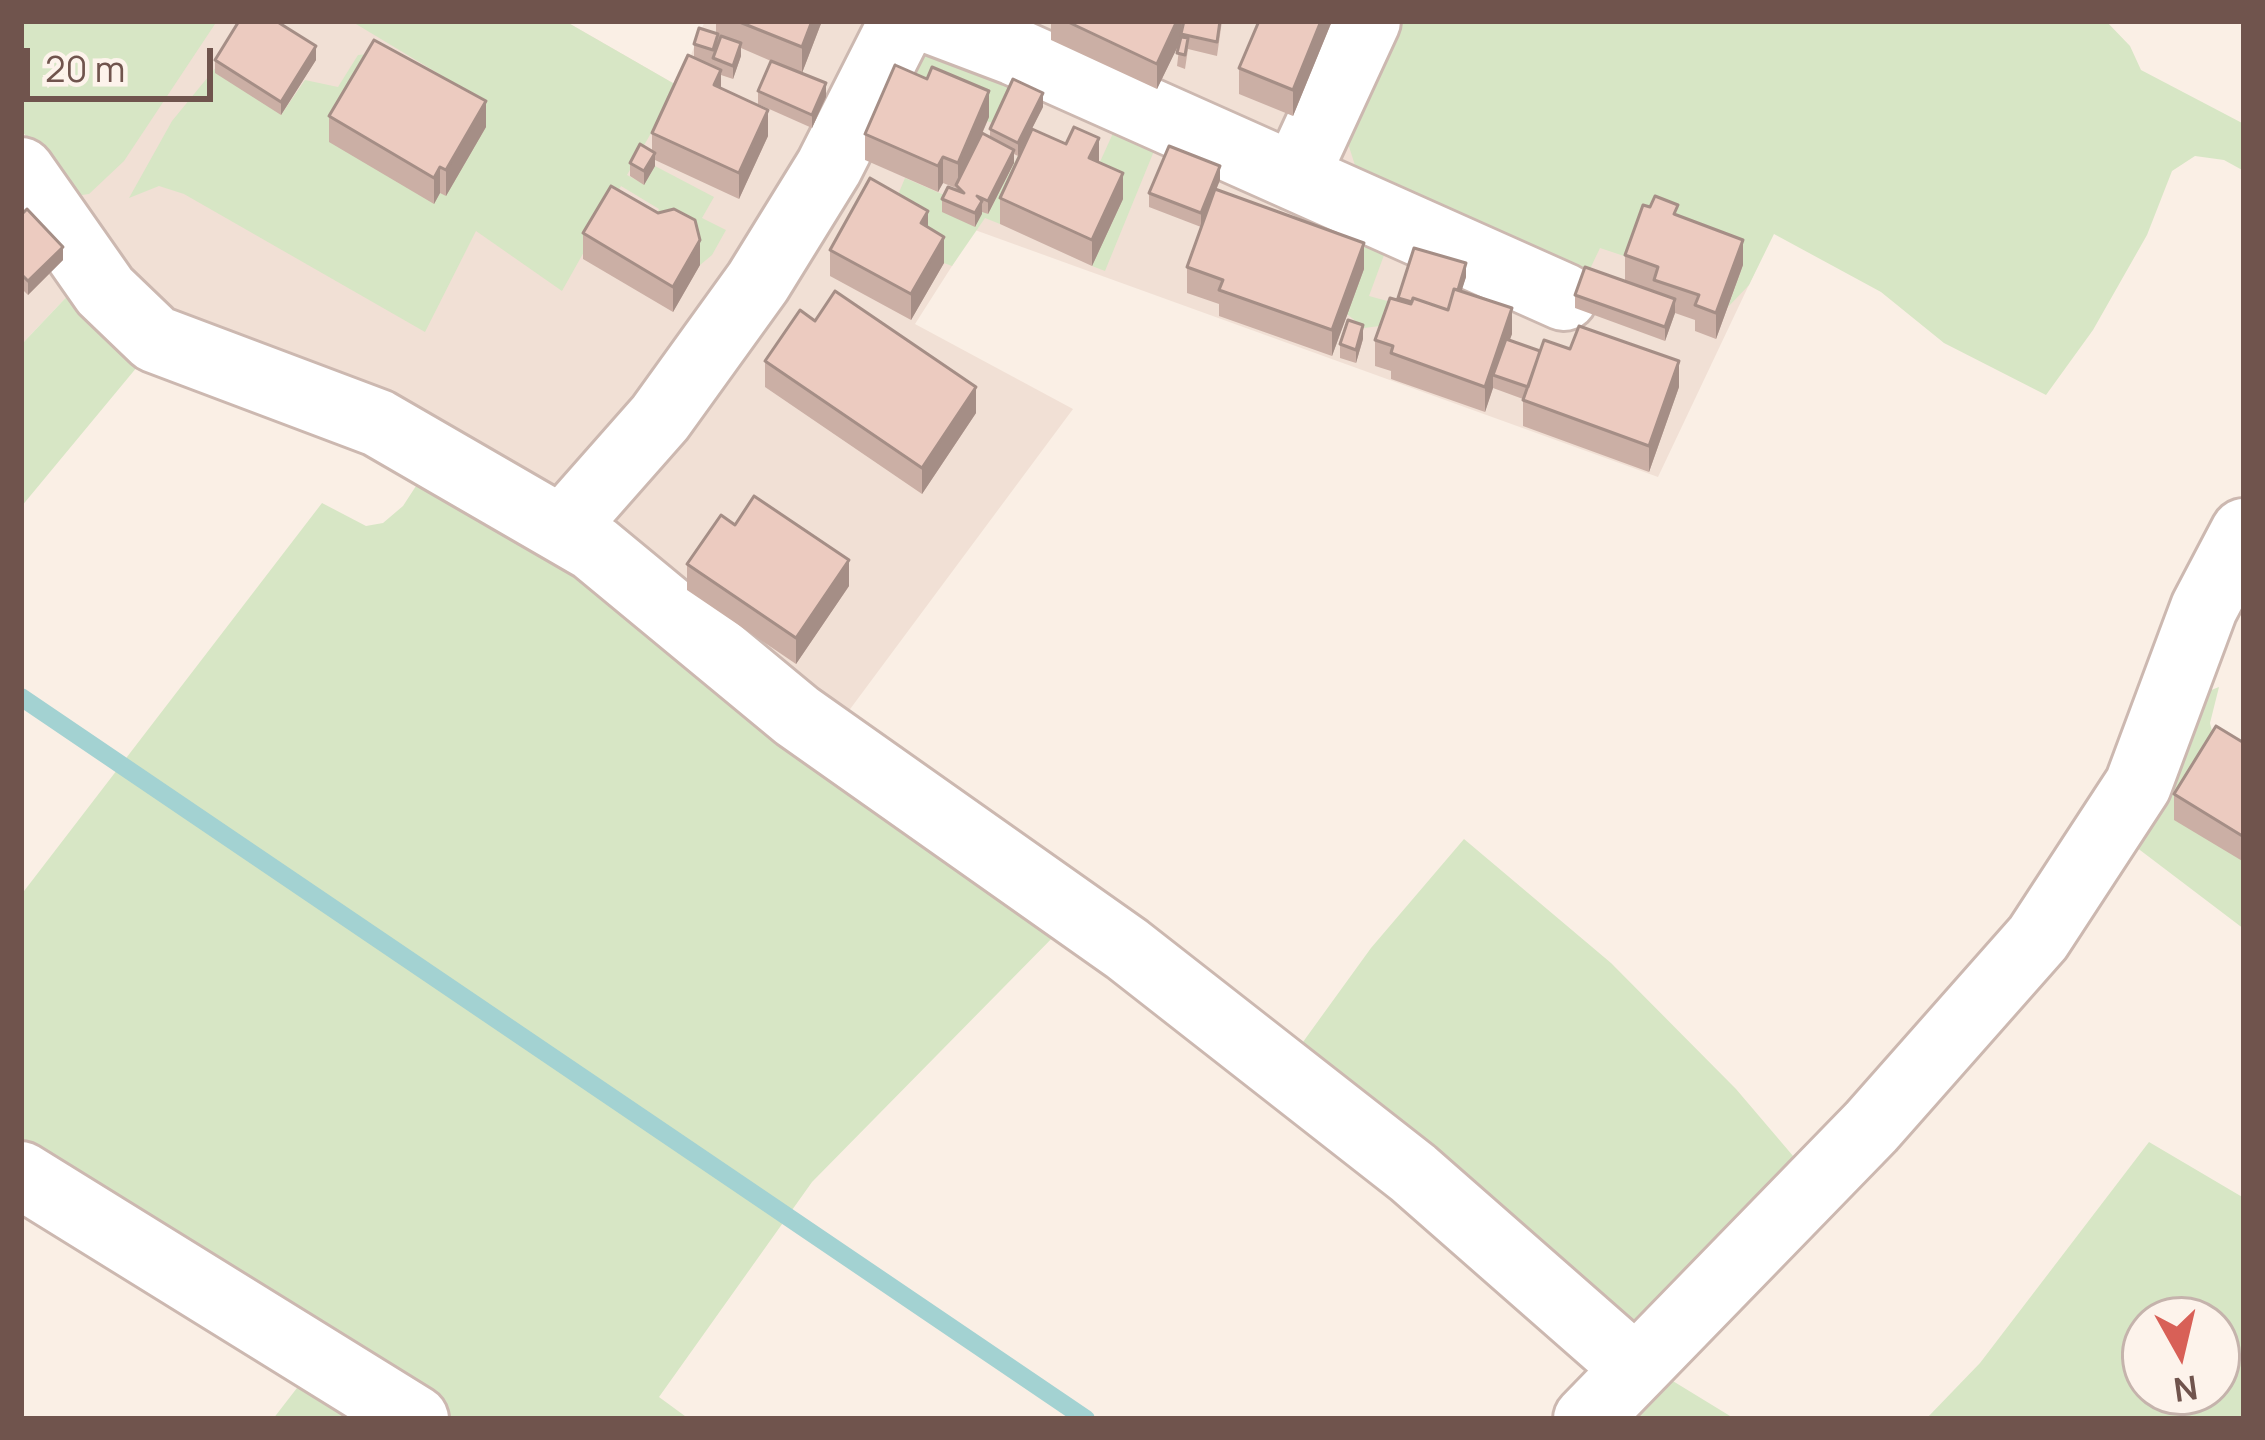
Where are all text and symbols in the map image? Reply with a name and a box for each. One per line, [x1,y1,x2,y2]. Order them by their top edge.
scale bar [30,24,219,98]
text: 20 m [45,44,125,93]
north arrow [2121,1296,2241,1416]
text: N [2171,1365,2201,1413]

